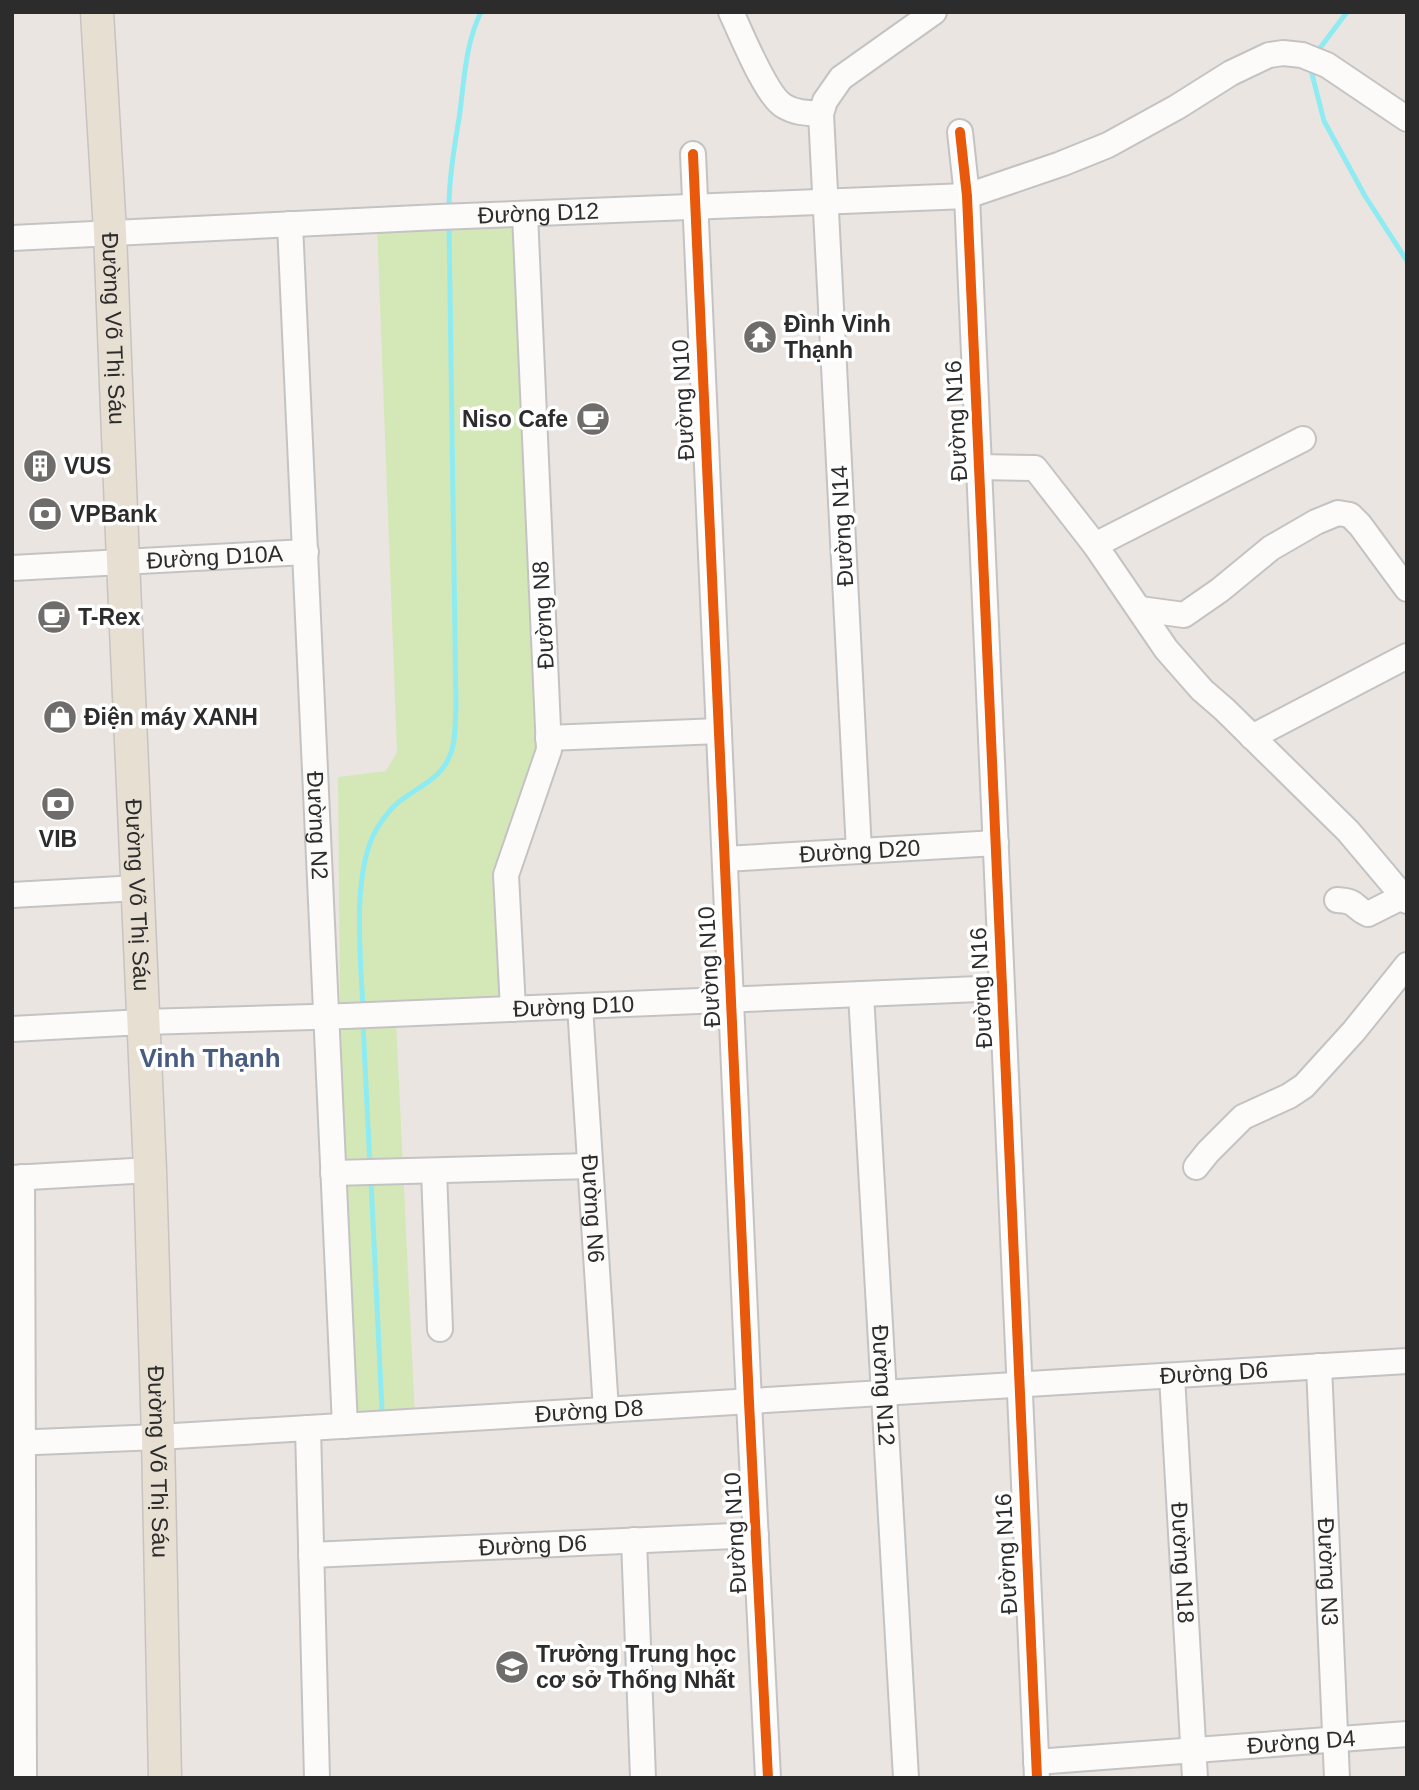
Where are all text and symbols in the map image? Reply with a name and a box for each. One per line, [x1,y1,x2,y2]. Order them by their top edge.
street label: Đường D12 [477,198,600,228]
street label: Đường Võ Thị Sáu [97,232,131,425]
place label: Đình Vinh Thạnh [784,311,891,363]
temple icon: Đình Vinh Thạnh [741,318,779,356]
street label: Đường N10 [667,339,699,461]
street label: Đường N16 [940,360,972,482]
cafe icon: Niso Cafe [574,400,612,438]
place label: Niso Cafe [462,406,568,432]
building icon: VUS [21,447,59,485]
place label: VUS [64,453,111,479]
street label: Đường N14 [826,465,858,587]
bank icon: VPBank [26,495,64,533]
place label: VPBank [70,501,157,527]
street label: Đường D10A [146,540,284,574]
street label: Đường N8 [527,560,559,670]
cafe icon: T-Rex [35,598,73,636]
place label: T-Rex [78,604,141,630]
shop icon: Điện máy XANH [41,698,79,736]
place label: Điện máy XANH [84,704,258,730]
street label: Đường N2 [302,771,333,880]
bank icon: VIB [39,785,77,823]
street label: Đường Võ Thị Sáu [121,798,155,992]
place label: VIB [39,826,77,852]
street label: Đường D20 [798,834,921,868]
street label: Đường N10 [693,906,725,1028]
street label: Đường N16 [965,927,997,1049]
street label: Đường D10 [512,991,635,1022]
district label: Vinh Thạnh [139,1043,281,1073]
street label: Đường N6 [577,1154,609,1264]
street label: Đường N12 [867,1324,900,1447]
street label: Đường D6 [1159,1356,1269,1389]
street label: Đường Võ Thị Sáu [143,1365,173,1558]
street label: Đường D8 [534,1395,644,1427]
street label: Đường N10 [719,1472,751,1594]
street label: Đường N16 [990,1493,1022,1615]
street label: Đường N18 [1166,1501,1199,1624]
street label: Đường N3 [1313,1517,1343,1627]
street label: Đường D6 [478,1530,588,1560]
place label: Trường Trung học cơ sở Thống Nhất [536,1641,737,1693]
school or university icon: Trường Trung học cơ sở Thống Nhất [493,1648,531,1686]
street label: Đường D4 [1246,1725,1357,1759]

